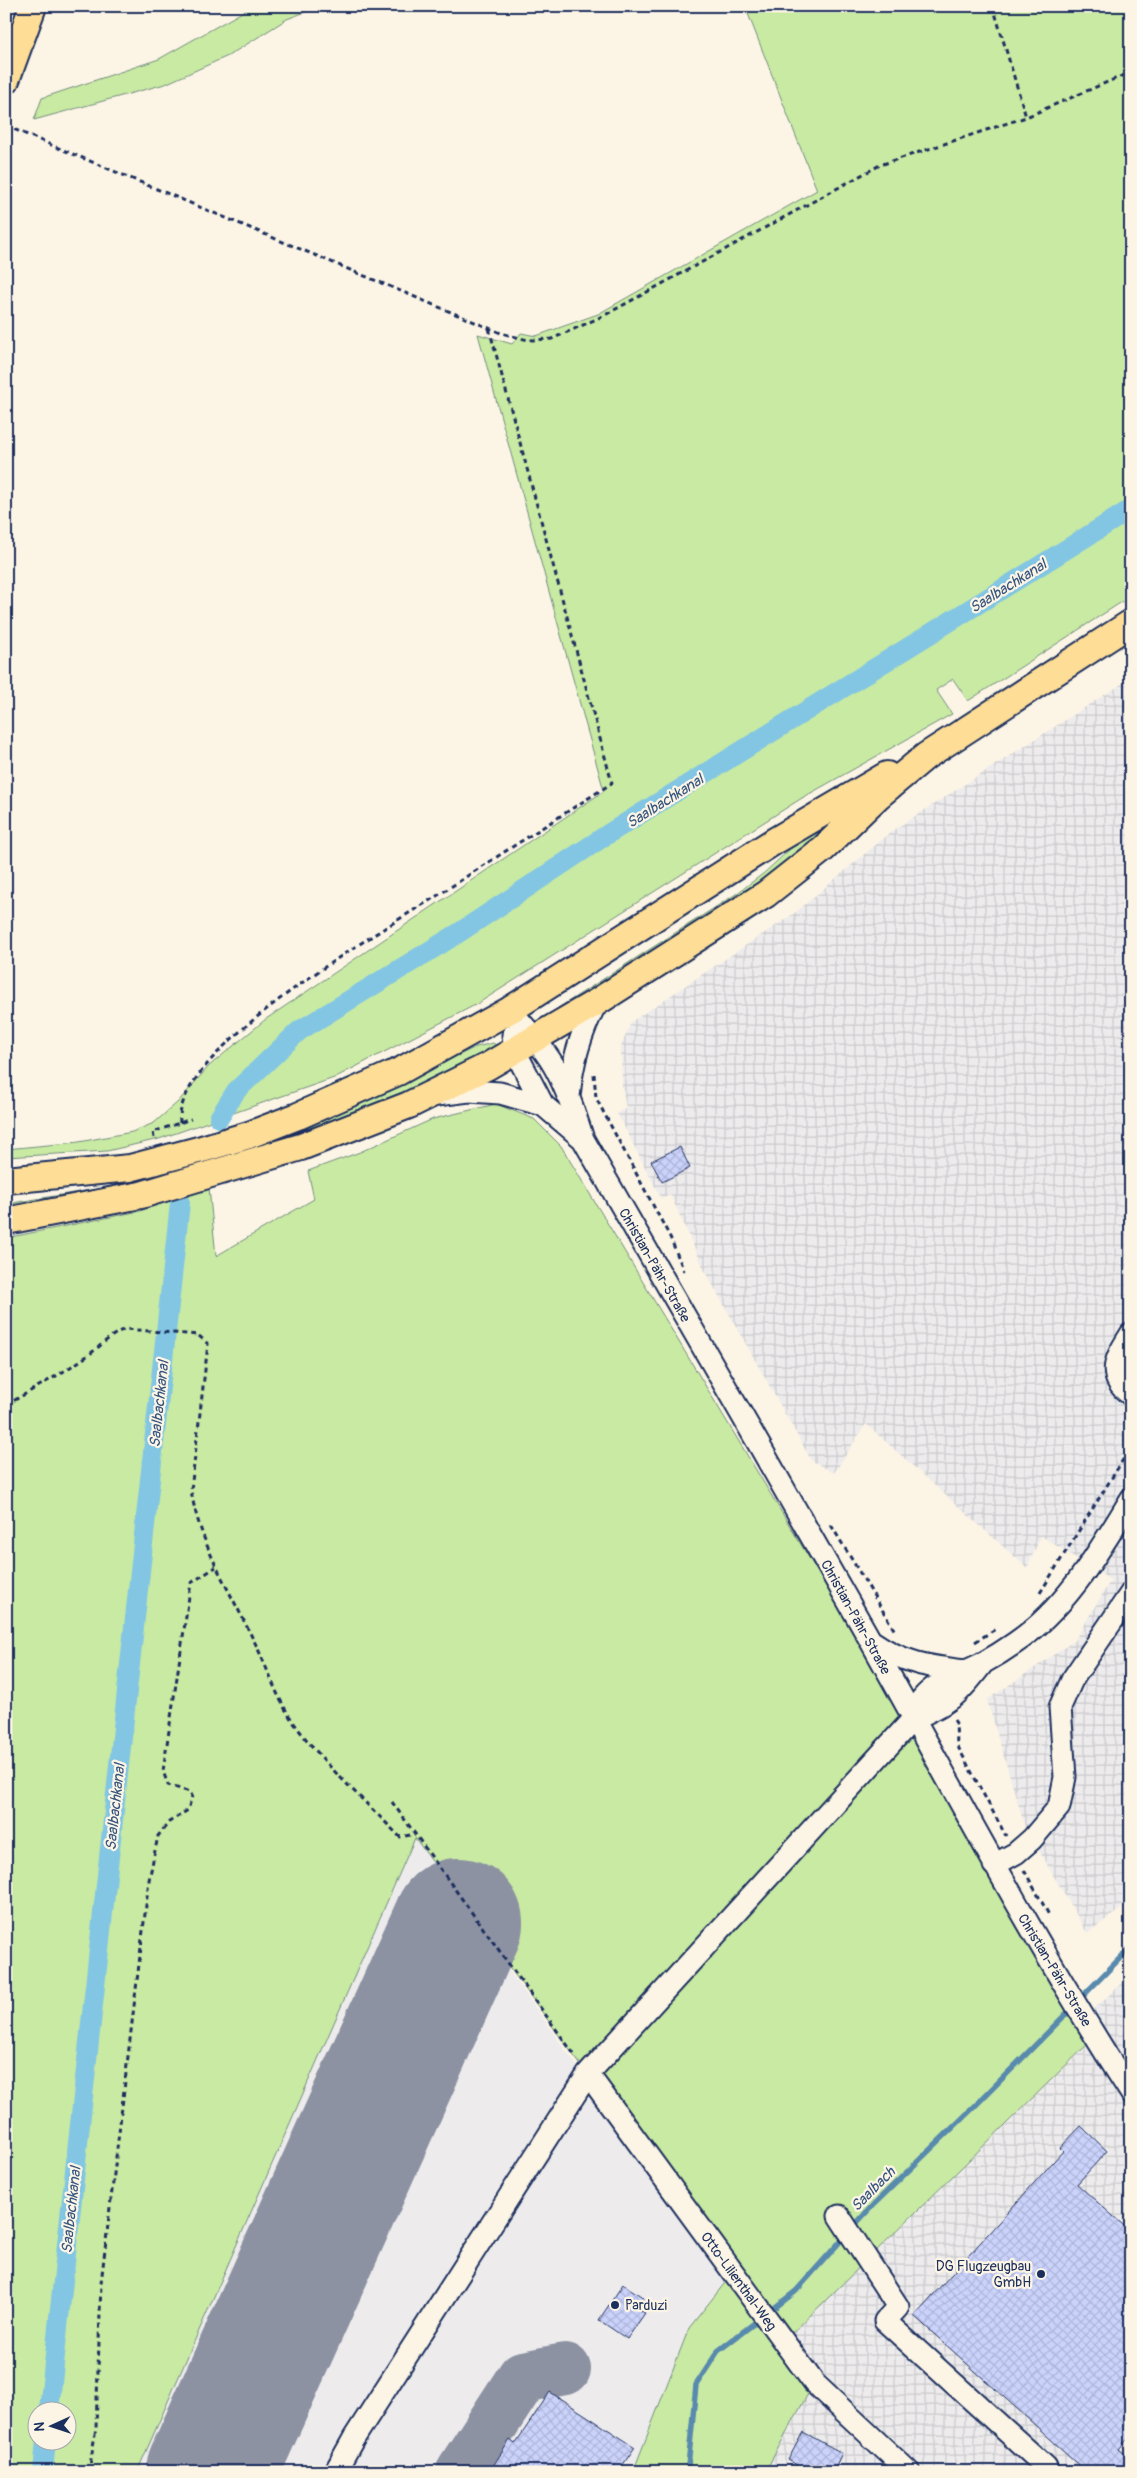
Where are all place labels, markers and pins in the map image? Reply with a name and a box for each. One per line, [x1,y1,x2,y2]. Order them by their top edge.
place label: DG Flugzeugbau GmbH [936,2258,1031,2291]
marker: DG Flugzeugbau GmbH [1035,2268,1047,2280]
place label: Parduzi [625,2297,668,2314]
marker: Parduzi [609,2299,621,2311]

